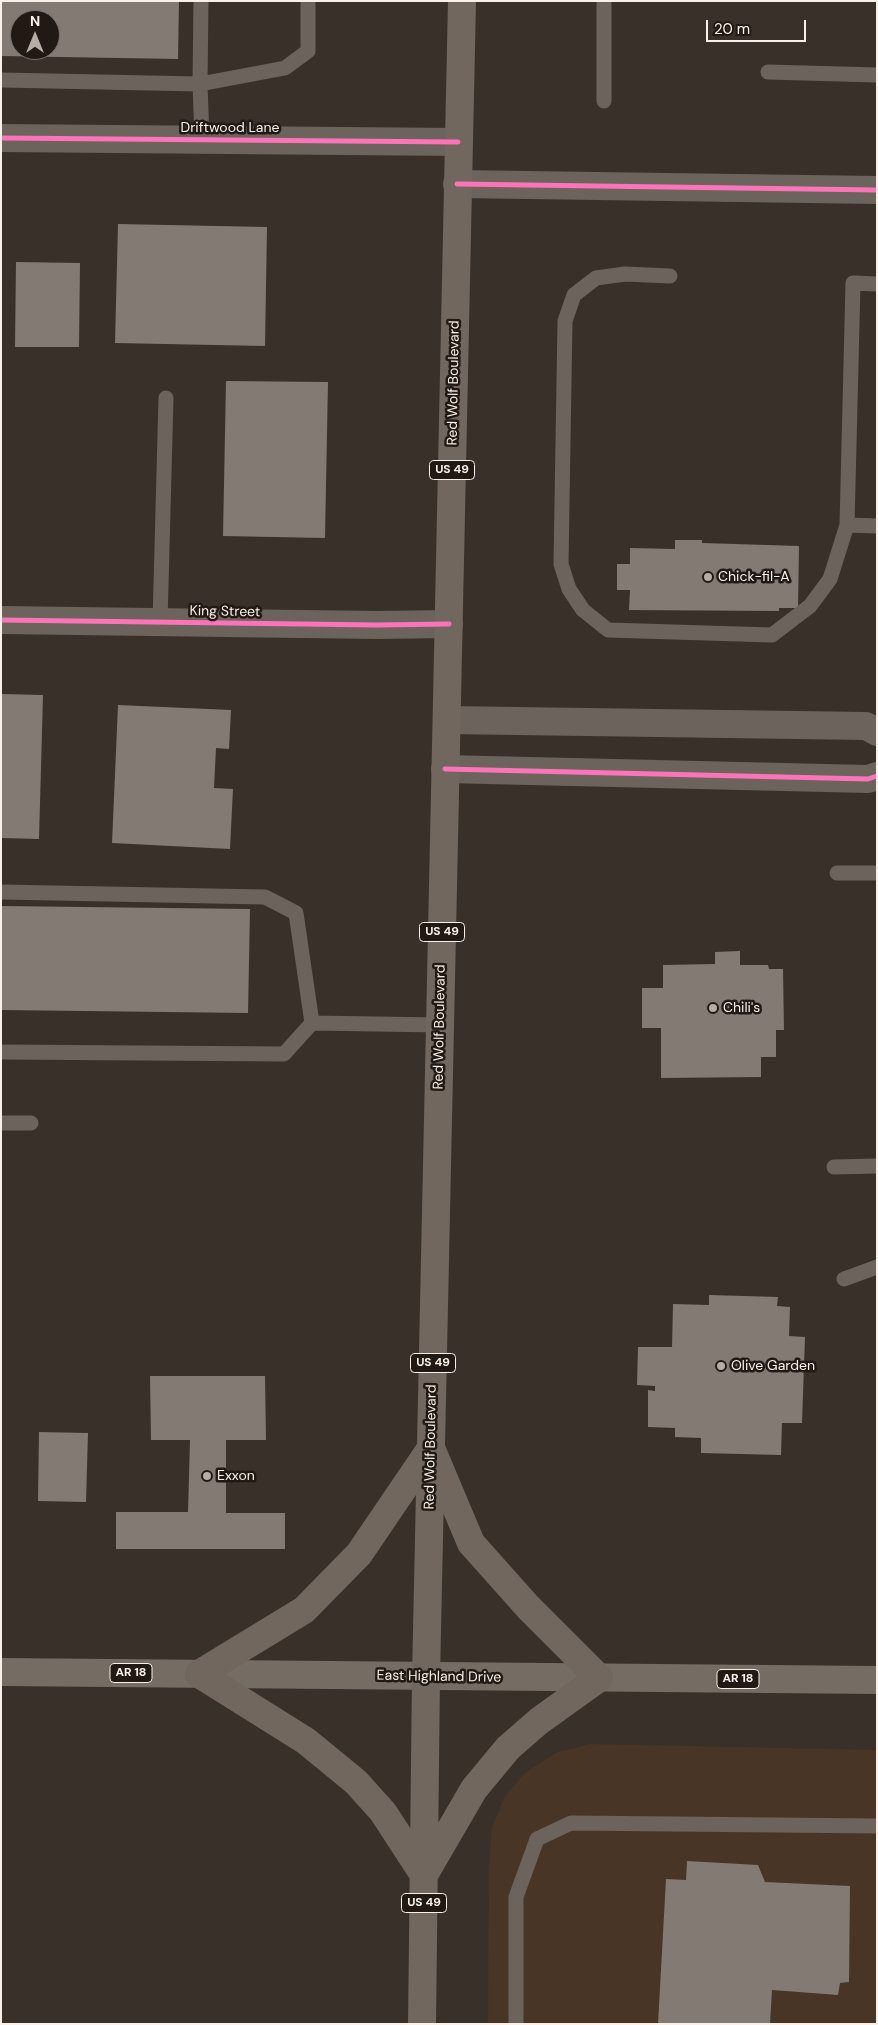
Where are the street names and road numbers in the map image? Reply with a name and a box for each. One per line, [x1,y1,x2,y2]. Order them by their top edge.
street label: Driftwood Lane [181,120,279,136]
street label: Red Wolf Boulevard [445,320,463,446]
road number: US 49 [430,460,474,480]
street label: King Street [189,603,261,621]
road number: US 49 [420,922,464,942]
street label: Red Wolf Boulevard [431,964,449,1090]
road number: US 49 [410,1354,456,1372]
street label: Red Wolf Boulevard [422,1384,440,1510]
road number: AR 18 [110,1664,152,1682]
street label: East Highland Drive [377,1668,501,1686]
road number: AR 18 [717,1670,759,1688]
road number: US 49 [402,1894,446,1912]

